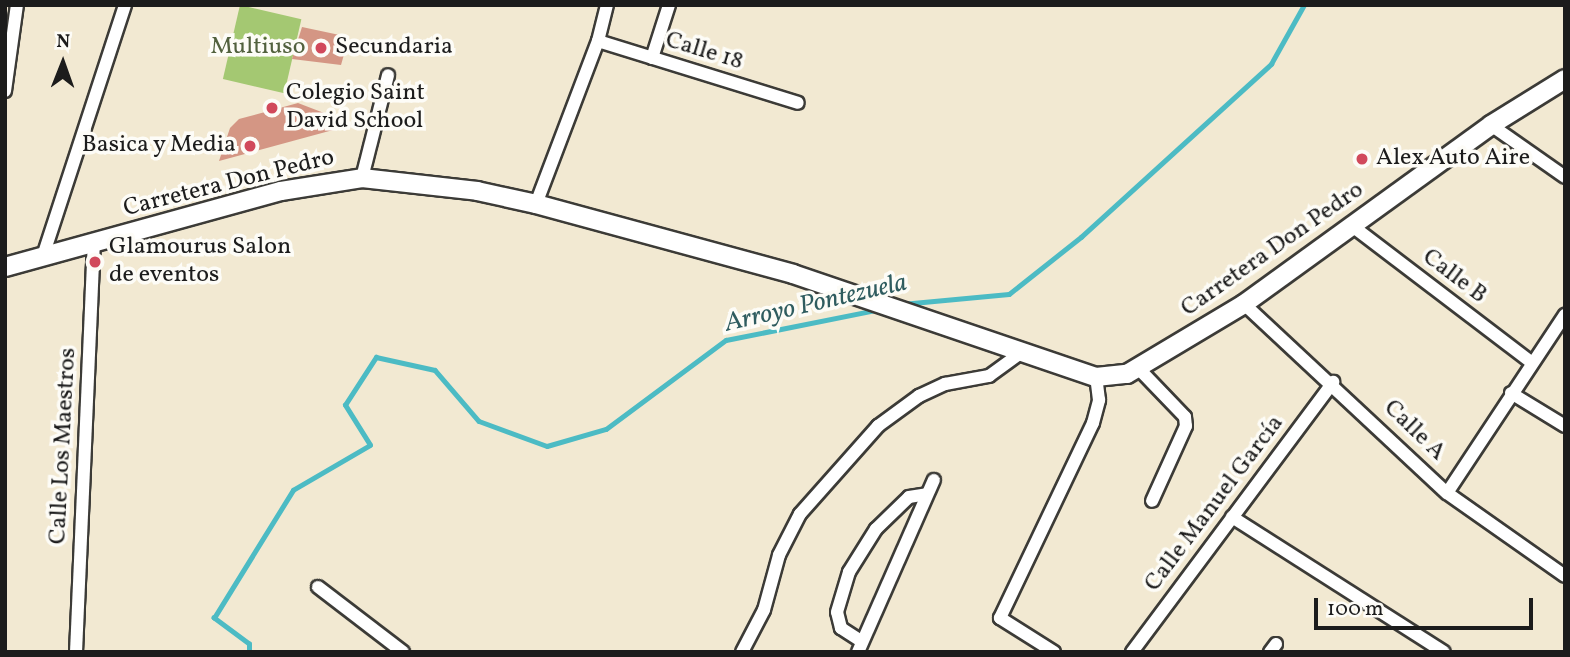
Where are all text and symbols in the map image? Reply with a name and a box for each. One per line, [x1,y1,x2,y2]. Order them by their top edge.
street label: Calle 18 [662,27,746,77]
north arrow [28,28,98,98]
text: N [56,29,70,55]
park label: Multiuso [211,34,305,62]
place label: Secundaria [335,34,453,62]
marker: Secundaria [313,40,329,56]
place label: Colegio Saint David School [286,80,425,136]
marker: Colegio Saint David School [264,100,280,116]
place label: Basica y Media [80,132,236,160]
marker: Basica y Media [242,138,258,154]
street label: Carretera Don Pedro [121,144,337,224]
place label: Alex Auto Aire [1376,145,1530,173]
marker: Alex Auto Aire [1354,151,1370,167]
street label: Carretera Don Pedro [1176,176,1370,324]
place label: Glamourus Salon de eventos [109,234,291,290]
street label: Calle B [1416,244,1492,310]
marker: Glamourus Salon de eventos [87,254,103,270]
water label: Arroyo Pontezuela [722,268,910,340]
street label: Calle Los Maestros [44,347,84,545]
street label: Calle A [1377,395,1451,467]
street label: Calle Manuel García [1139,410,1291,598]
scale bar [1318,584,1537,628]
text: 100 m [1327,595,1384,624]

